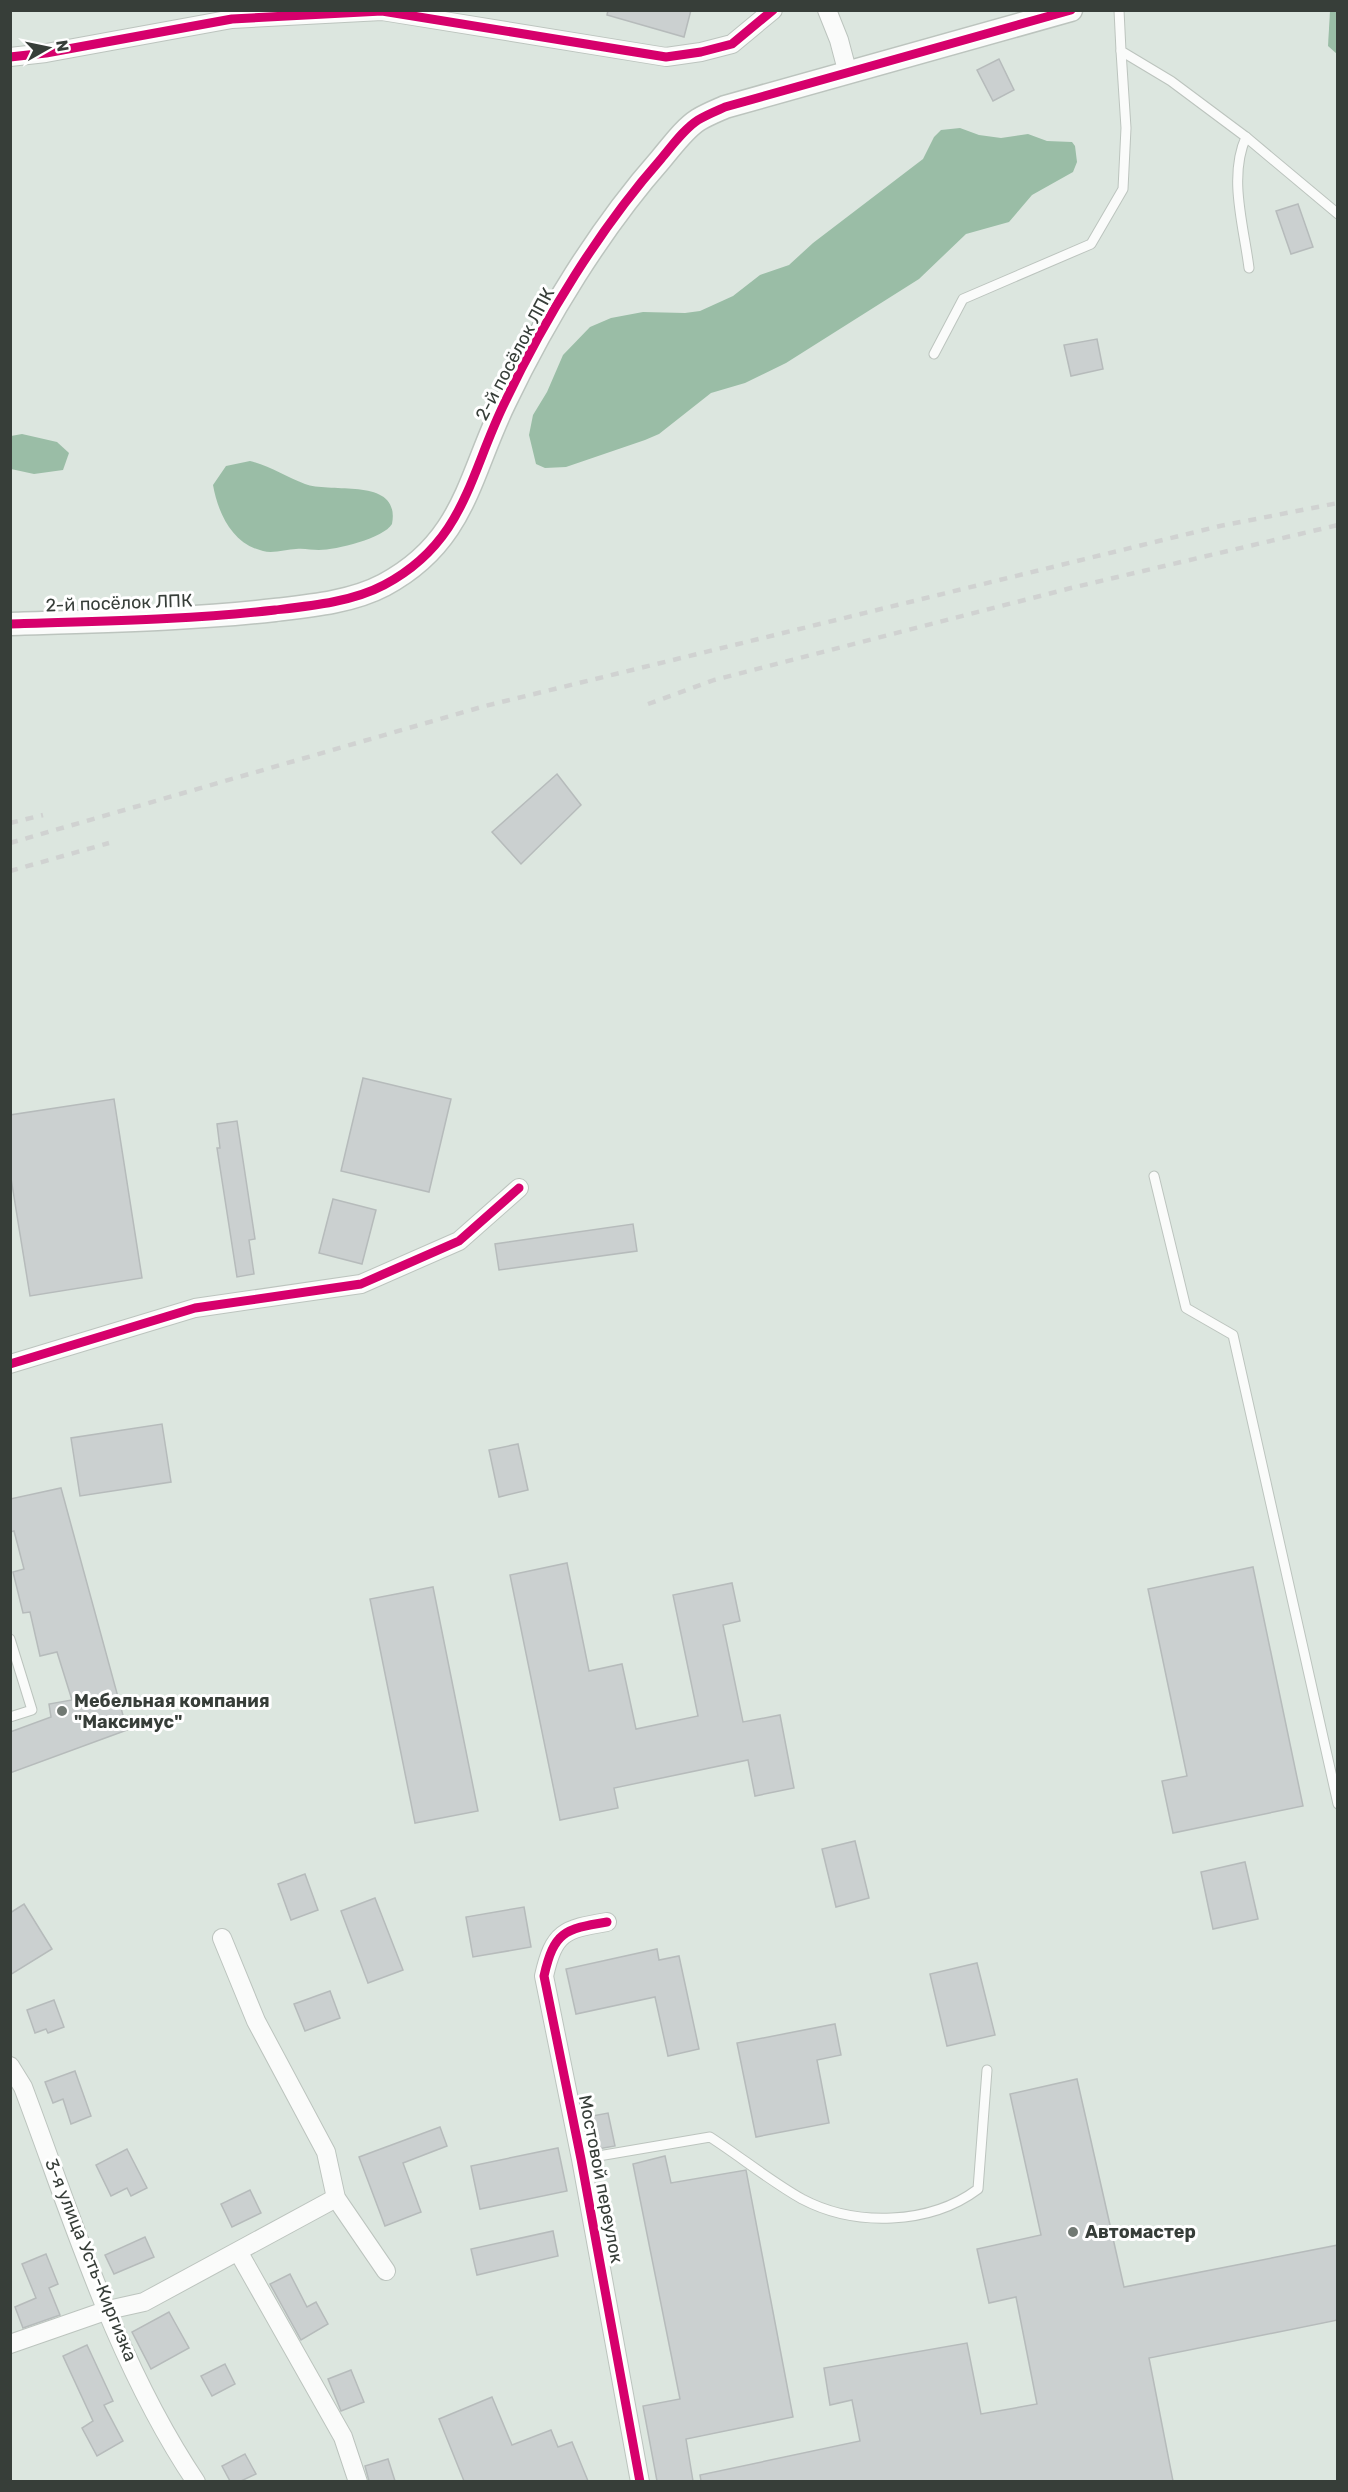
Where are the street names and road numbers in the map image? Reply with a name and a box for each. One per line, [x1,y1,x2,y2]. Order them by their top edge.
street label: 2-й посёлок ЛПК [471,284,559,424]
street label: 2-й посёлок ЛПК [45,589,193,617]
street label: Мостовой переулок [574,2093,628,2265]
street label: 3-я улица Усть-Киргизка [40,2155,142,2365]

